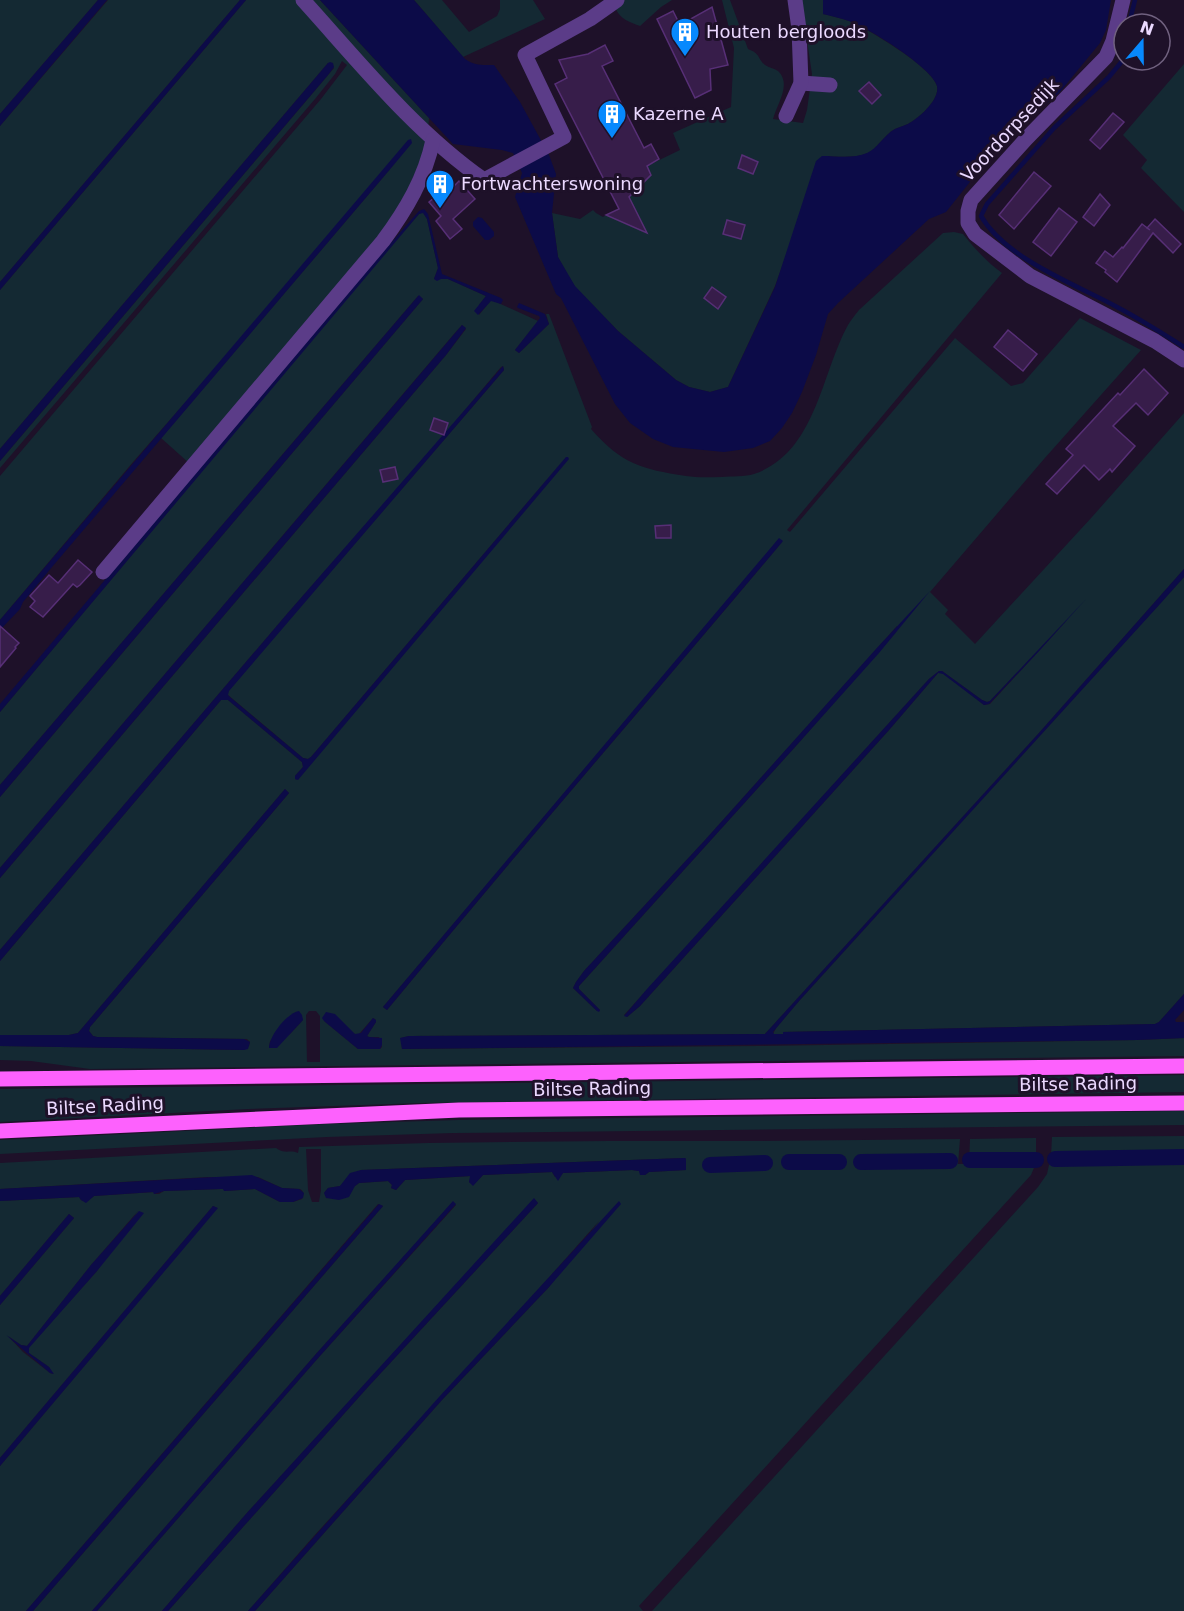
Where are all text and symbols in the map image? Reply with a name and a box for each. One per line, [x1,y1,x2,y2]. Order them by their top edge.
north arrow [1112,12,1172,72]
building icon: Houten bergloods [669,16,701,58]
text: N [1137,17,1157,40]
place label: Houten bergloods [706,21,866,42]
street label: Voordorpsedijk [956,73,1063,186]
building icon: Kazerne A [596,98,628,140]
place label: Kazerne A [633,103,724,124]
building icon: Fortwachterswoning [424,168,456,210]
place label: Fortwachterswoning [461,173,643,194]
street label: Biltse Rading [1019,1072,1137,1095]
street label: Biltse Rading [533,1077,651,1100]
street label: Biltse Rading [46,1092,164,1119]

